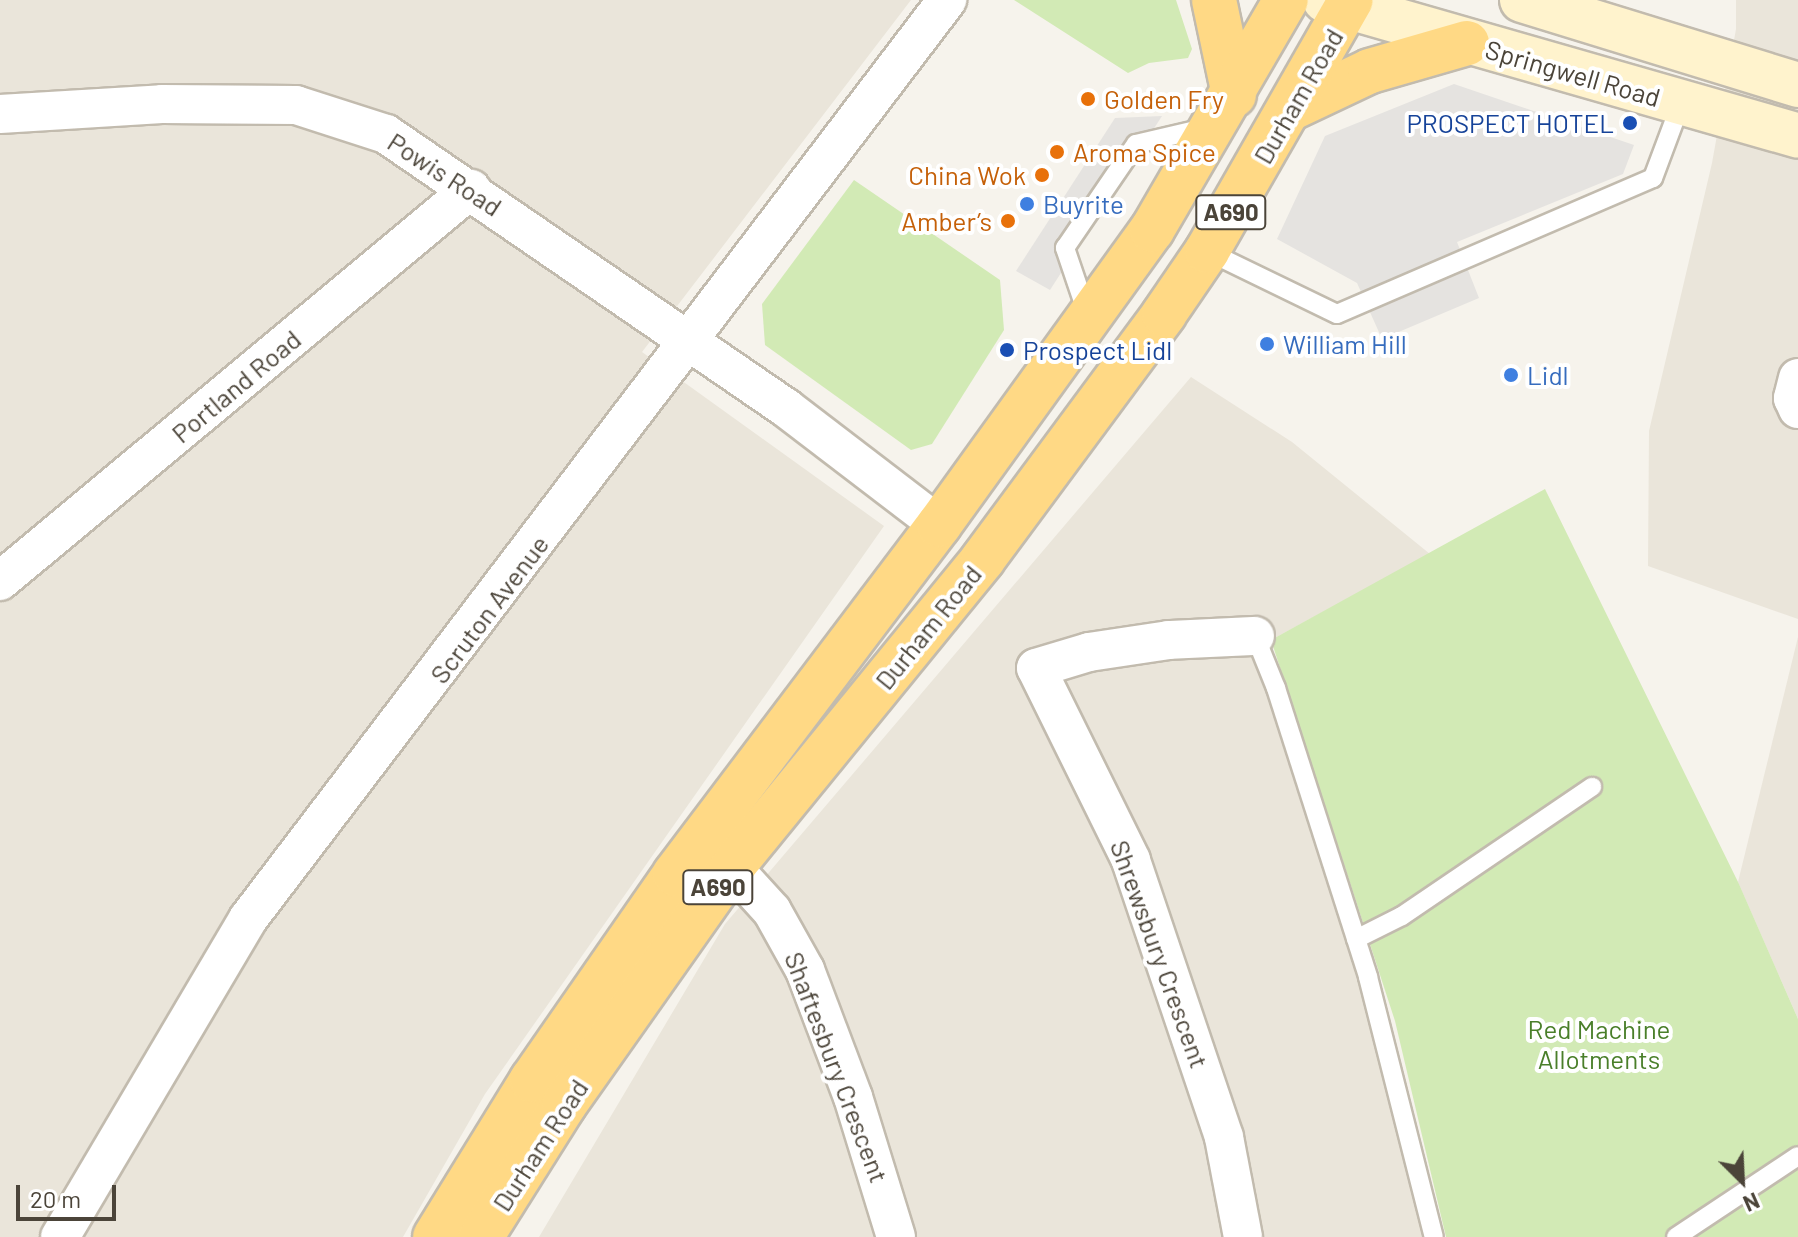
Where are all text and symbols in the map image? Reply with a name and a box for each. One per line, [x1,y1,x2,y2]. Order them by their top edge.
street label: Durham Road [1247,23,1349,169]
street label: Springwell Road [1482,33,1664,113]
place label: Golden Fry [1104,83,1224,115]
marker: Golden Fry [1079,90,1097,108]
place label: PROSPECT HOTEL [1406,107,1614,139]
marker: PROSPECT HOTEL [1621,114,1639,132]
street label: Powis Road [382,126,508,222]
place label: Aroma Spice [1073,136,1216,168]
marker: Aroma Spice [1048,143,1066,161]
place label: China Wok [908,159,1026,191]
marker: China Wok [1033,166,1051,184]
place label: Buyrite [1043,188,1124,220]
road number: A690 [1195,192,1267,232]
marker: Buyrite [1018,195,1036,213]
place label: Amber’s [901,205,992,237]
marker: Amber’s [999,212,1017,230]
street label: Portland Road [165,323,307,449]
place label: William Hill [1283,328,1407,360]
place label: Prospect Lidl [1023,334,1172,366]
marker: William Hill [1258,335,1276,353]
marker: Prospect Lidl [998,341,1016,359]
place label: Lidl [1527,359,1569,391]
marker: Lidl [1502,366,1520,384]
street label: Scruton Avenue [423,529,555,689]
street label: Durham Road [868,559,988,695]
street label: Shrewsbury Crescent [1104,836,1216,1072]
road number: A690 [682,867,754,907]
street label: Shaftesbury Crescent [779,947,895,1187]
park label: Red Machine Allotments [1528,1013,1670,1074]
street label: Durham Road [486,1073,594,1217]
north arrow [1702,1141,1782,1221]
scale bar [20,1169,120,1219]
text: 20 m [30,1184,81,1213]
text: N [1740,1188,1764,1218]

